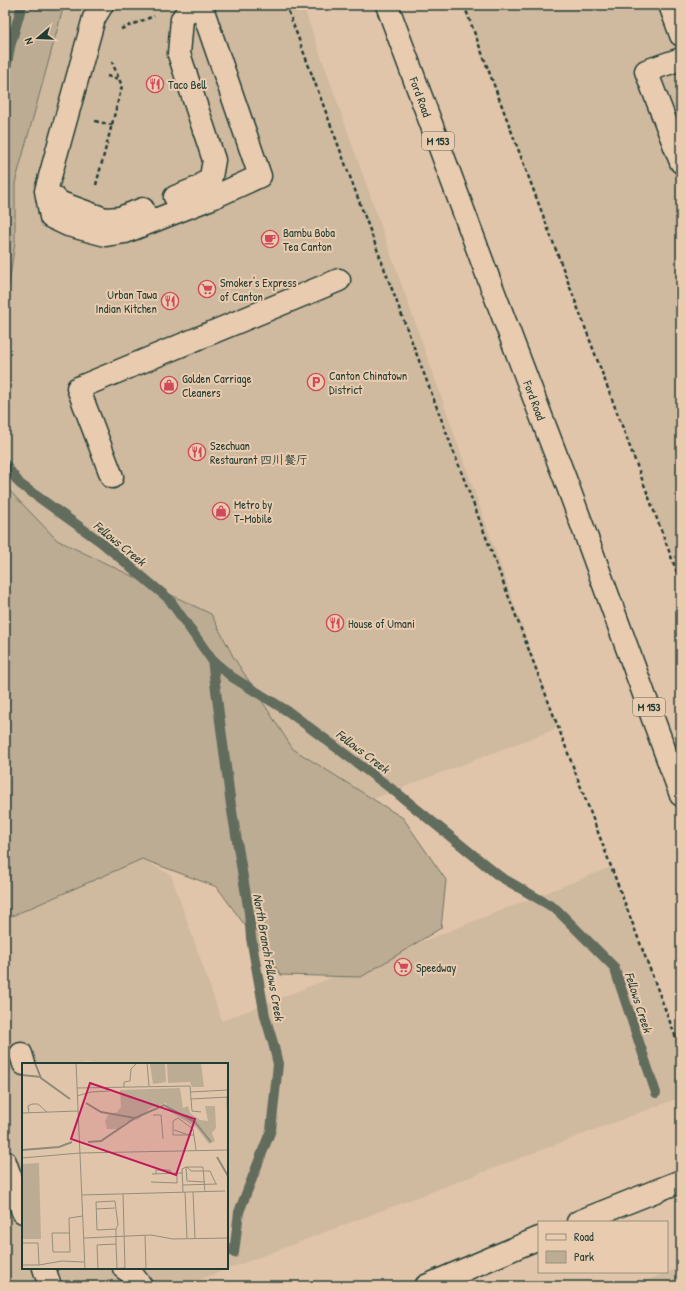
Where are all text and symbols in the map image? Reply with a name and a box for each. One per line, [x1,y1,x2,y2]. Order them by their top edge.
north arrow [18,18,58,58]
text: N [21,36,36,46]
restaurant icon: Taco Bell [145,74,165,94]
street label: Ford Road [406,74,436,119]
place label: Taco Bell [168,76,207,93]
road number: M 153 [422,132,454,150]
place label: Bambu Boba Tea Canton [283,224,335,255]
cafe icon: Bambu Boba Tea Canton [260,229,280,249]
place label: Smoker's Express of Canton [220,274,297,305]
supermarket icon: Smoker's Express of Canton [197,279,217,299]
place label: Urban Tawa Indian Kitchen [96,286,157,317]
restaurant icon: Urban Tawa Indian Kitchen [160,291,180,311]
place label: Canton Chinatown District [329,367,407,398]
place label: Golden Carriage Cleaners [182,370,252,401]
parking icon: Canton Chinatown District [306,372,326,392]
shop icon: Golden Carriage Cleaners [159,375,179,395]
street label: Ford Road [519,377,550,423]
place label: Szechuan Restaurant 四川餐厅 [210,437,308,468]
restaurant icon: Szechuan Restaurant 四川餐厅 [187,442,207,462]
place label: Metro by T-Mobile [234,496,272,527]
shop icon: Metro by T-Mobile [211,501,231,521]
water label: Fellows Creek [90,516,151,571]
restaurant icon: House of Umani [325,613,345,633]
place label: House of Umani [348,615,415,632]
road number: M 153 [633,698,665,716]
water label: Fellows Creek [333,725,395,778]
water label: North Branch Fellows Creek [249,892,289,1024]
supermarket icon: Speedway [393,957,413,977]
place label: Speedway [416,959,456,976]
water label: Fellows Creek [621,969,658,1036]
inset map [22,1063,228,1269]
legend [538,1221,668,1273]
text: Road [574,1228,594,1245]
text: Park [574,1248,594,1265]

